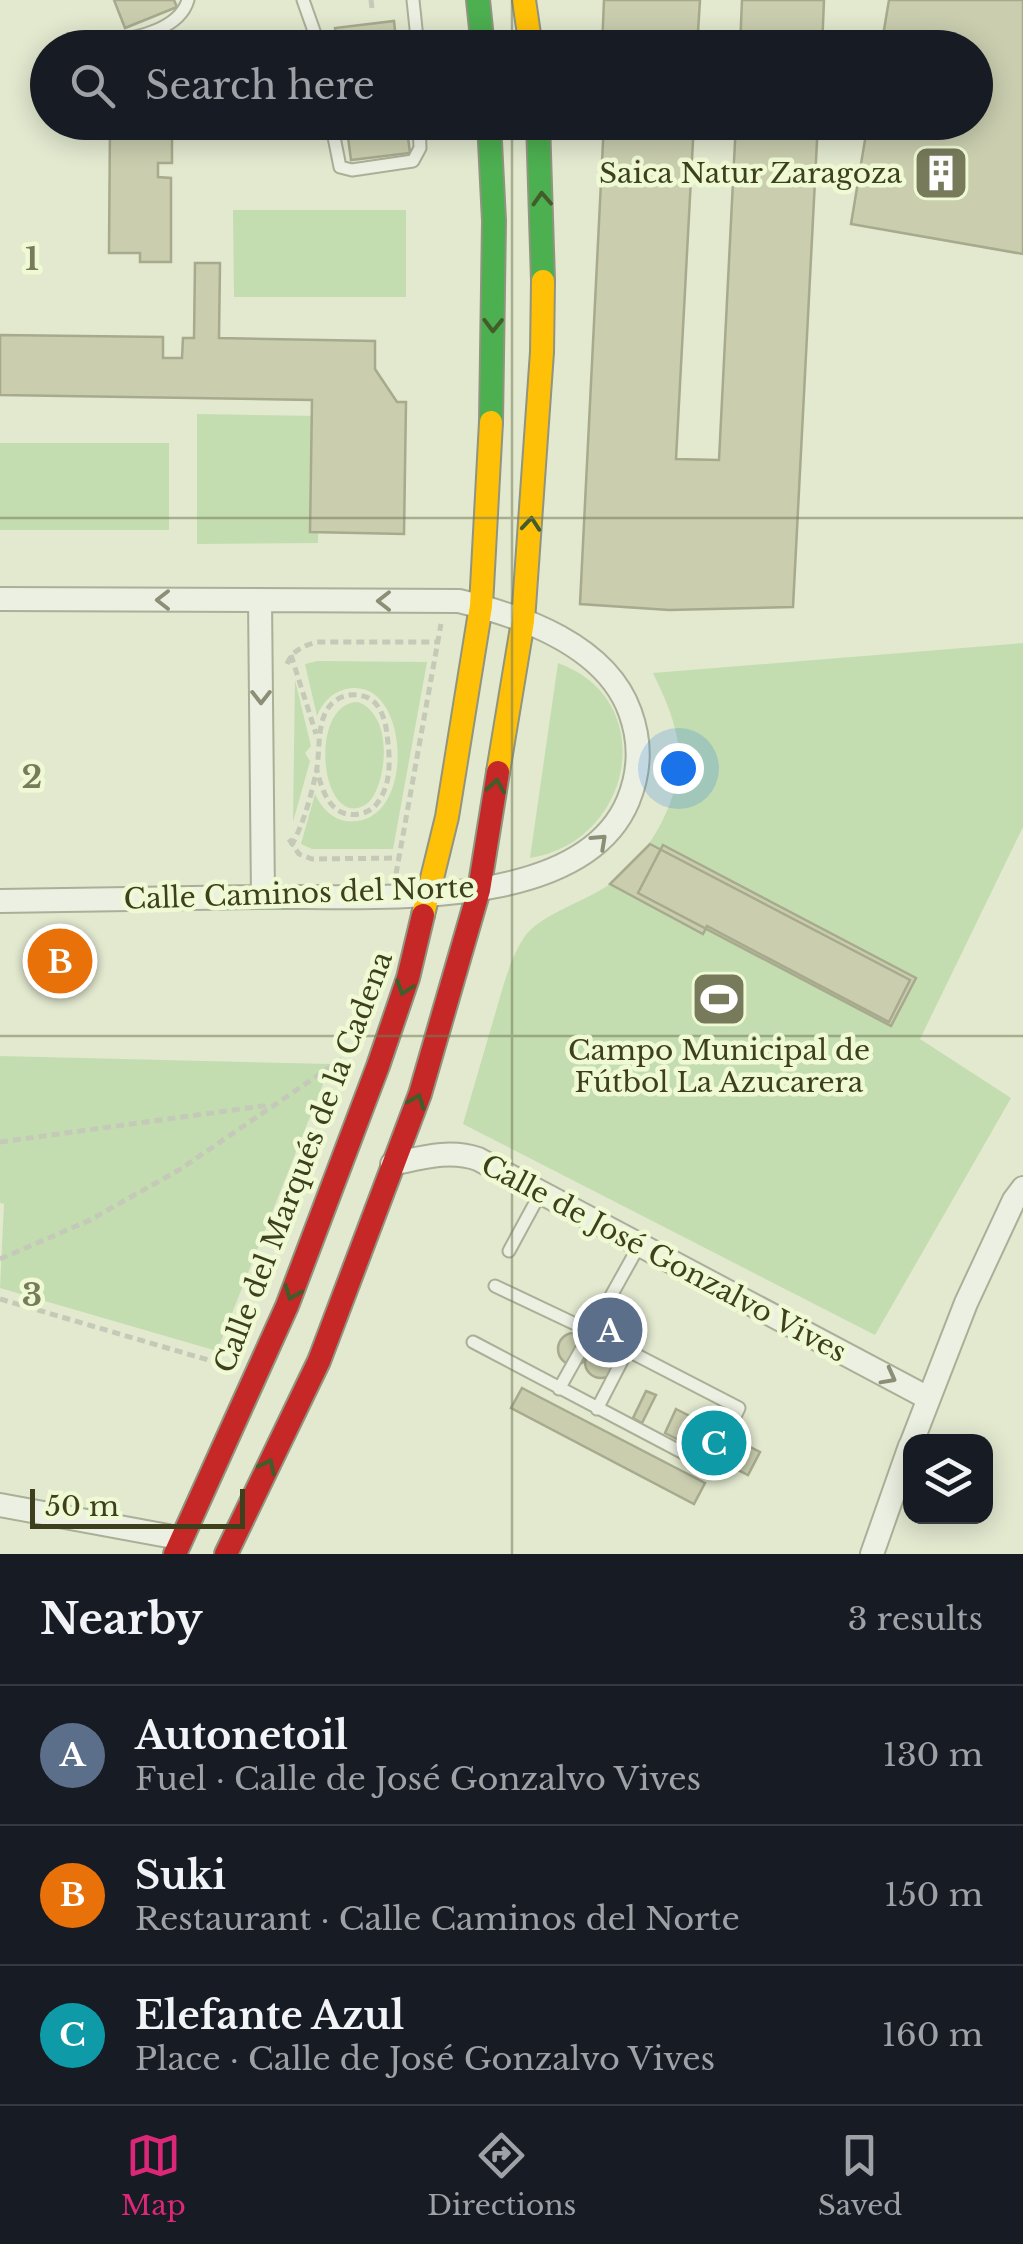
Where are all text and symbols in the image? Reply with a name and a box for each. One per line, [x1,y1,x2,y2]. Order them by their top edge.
search box [30,30,993,140]
icon: search [65,58,120,113]
text: Search here [145,62,375,109]
building icon: Saica Natur Zaragoza [911,143,971,203]
place label: Saica Natur Zaragoza [599,156,902,191]
one-way arrow [532,191,553,207]
text: 1 [25,239,39,279]
one-way arrow [482,317,503,333]
one-way arrow [520,515,541,531]
one-way arrow [154,589,170,611]
one-way arrow [376,590,392,612]
one-way arrow [250,690,272,706]
your location [653,743,704,794]
text: 2 [22,757,42,797]
one-way arrow [485,778,506,794]
one-way arrow [588,835,607,853]
street label: Calle Caminos del Norte [123,870,475,917]
pin: B [28,924,92,998]
street label: Calle del Marqués de la Cadena [207,946,400,1378]
sports icon: Campo Municipal de Fútbol La Azucarera [689,969,749,1029]
one-way arrow [395,978,416,995]
place label: Campo Municipal de Fútbol La Azucarera [568,1033,870,1100]
one-way arrow [405,1093,426,1110]
street label: Calle de José Gonzalvo Vives [475,1147,852,1370]
text: 3 [22,1275,42,1315]
one-way arrow [283,1283,303,1300]
pin: A [578,1292,642,1368]
one-way arrow [878,1365,896,1384]
pin: C [682,1406,746,1480]
map controls [903,1434,993,1524]
button: layers [903,1434,993,1524]
one-way arrow [256,1458,276,1476]
scale bar [30,1484,245,1528]
text: 50 m [45,1489,119,1524]
text: Nearby [40,1593,203,1645]
text: 3 results [848,1599,983,1639]
text: Autonetoil [135,1712,348,1759]
text: A [60,1735,85,1775]
text: 130 m [883,1735,983,1775]
text: Fuel · Calle de José Gonzalvo Vives [135,1759,701,1799]
text: Suki [135,1852,226,1899]
text: B [60,1875,85,1915]
text: 150 m [884,1875,983,1915]
text: Restaurant · Calle Caminos del Norte [135,1899,740,1939]
text: Elefante Azul [135,1992,404,2039]
text: C [59,2015,86,2055]
text: 160 m [882,2015,983,2055]
text: Place · Calle de José Gonzalvo Vives [135,2039,715,2079]
tab: Map [121,2128,186,2223]
tab: Directions [427,2128,576,2223]
tab: Saved [818,2128,902,2223]

